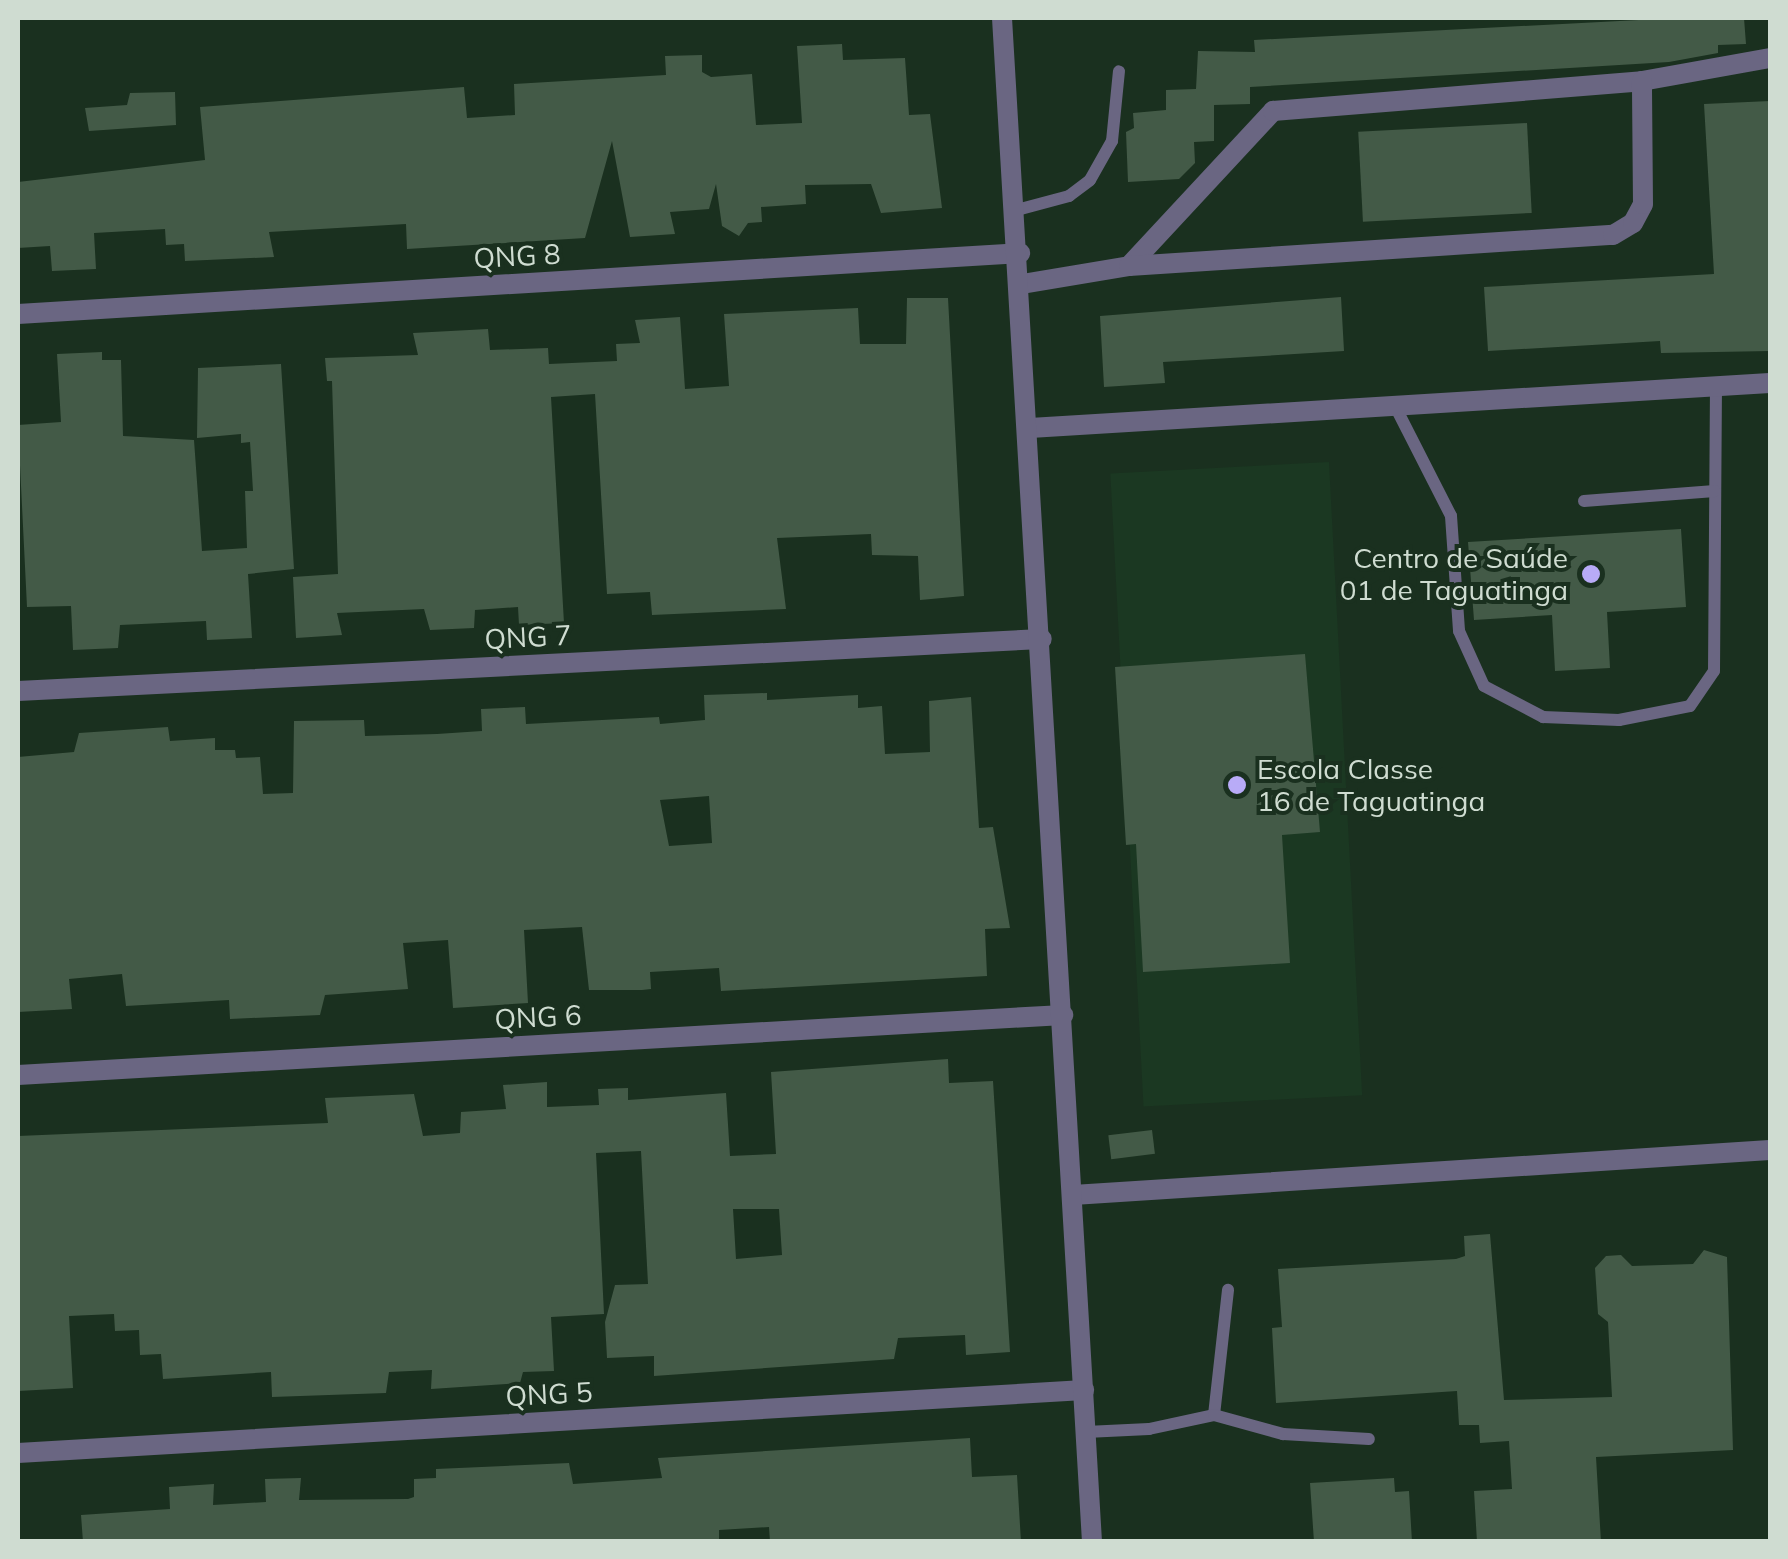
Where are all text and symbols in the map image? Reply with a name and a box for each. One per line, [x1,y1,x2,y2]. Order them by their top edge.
street label: QNG 8 [473,237,561,275]
place label: Centro de Saúde 01 de Taguatinga [1340,541,1568,607]
marker: Centro de Saúde 01 de Taguatinga [1578,561,1604,587]
street label: QNG 7 [484,618,572,656]
place label: Escola Classe 16 de Taguatinga [1257,752,1485,818]
marker: Escola Classe 16 de Taguatinga [1226,774,1248,796]
street label: QNG 6 [494,998,582,1036]
street label: QNG 5 [505,1375,593,1413]

